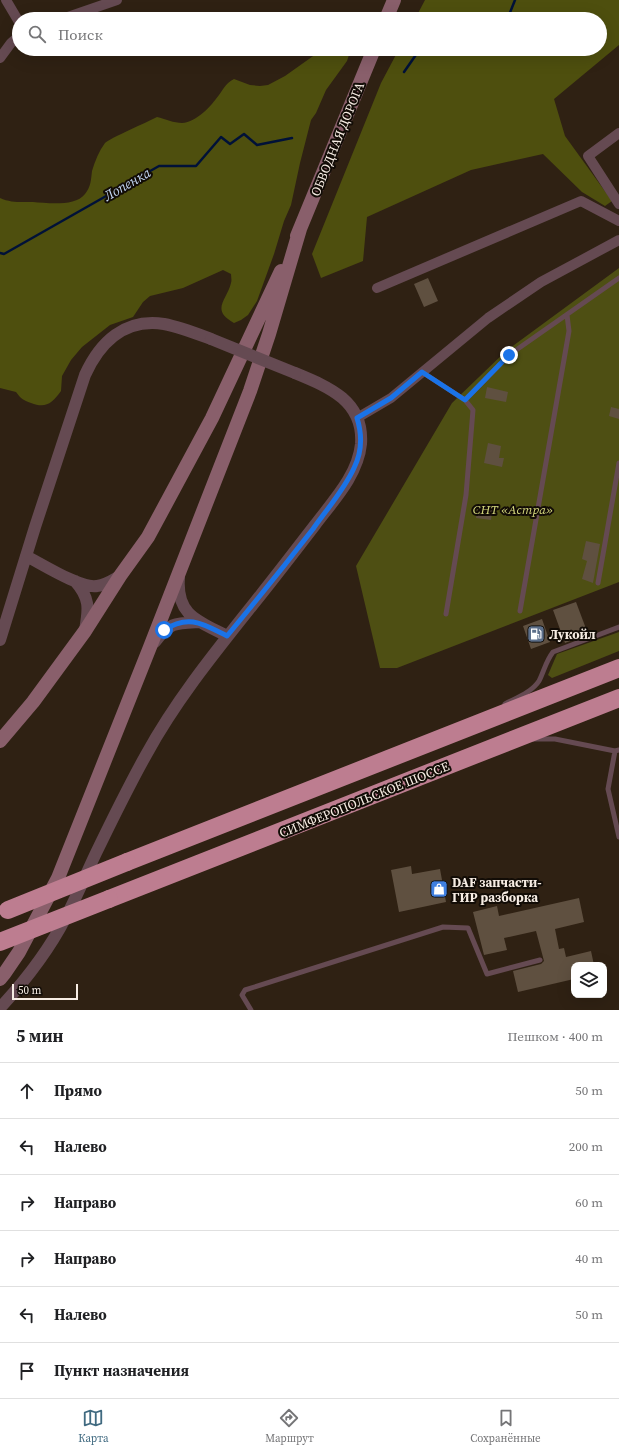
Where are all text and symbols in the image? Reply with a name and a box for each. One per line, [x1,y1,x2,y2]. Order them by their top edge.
search box [12,12,607,56]
icon: search [26,23,48,45]
text: Поиск [58,24,103,45]
street label: ОБВОДНАЯ ДОРОГА [307,79,368,199]
water label: Лопенка [99,162,155,206]
route end [500,346,518,364]
park label: СНТ «Астра» [473,501,553,518]
route start [155,621,173,639]
fuel station icon: Лукойл [526,624,546,644]
place label: Лукойл [549,626,596,643]
street label: СИМФЕРОПОЛЬСКОЕ ШОССЕ [277,757,452,841]
place label: DAF запчасти- ГИР разборка [452,874,542,906]
shop icon: DAF запчасти- ГИР разборка [429,879,449,899]
map controls [571,962,607,998]
button: layers [571,962,607,998]
scale bar [12,982,78,1001]
text: 50 m [18,983,41,998]
text: 5 мин [16,1024,64,1048]
text: Пешком · 400 m [508,1028,603,1045]
icon: ahead [16,1080,38,1102]
text: Прямо [54,1080,102,1101]
text: 50 m [575,1082,603,1099]
icon: left [16,1136,38,1158]
text: Налево [54,1136,107,1157]
text: 200 m [569,1138,603,1155]
icon: right [16,1192,38,1214]
text: Направо [54,1192,116,1213]
text: 60 m [575,1194,603,1211]
icon: right [16,1248,38,1270]
text: Направо [54,1248,116,1269]
text: 40 m [575,1250,603,1267]
icon: left [16,1304,38,1326]
text: Налево [54,1304,107,1325]
text: 50 m [575,1306,603,1323]
icon: arrive [16,1360,38,1382]
text: Пункт назначения [54,1360,189,1381]
tab: Карта [78,1407,109,1446]
tab: Маршрут [265,1407,314,1446]
tab: Сохранённые [470,1407,541,1446]

